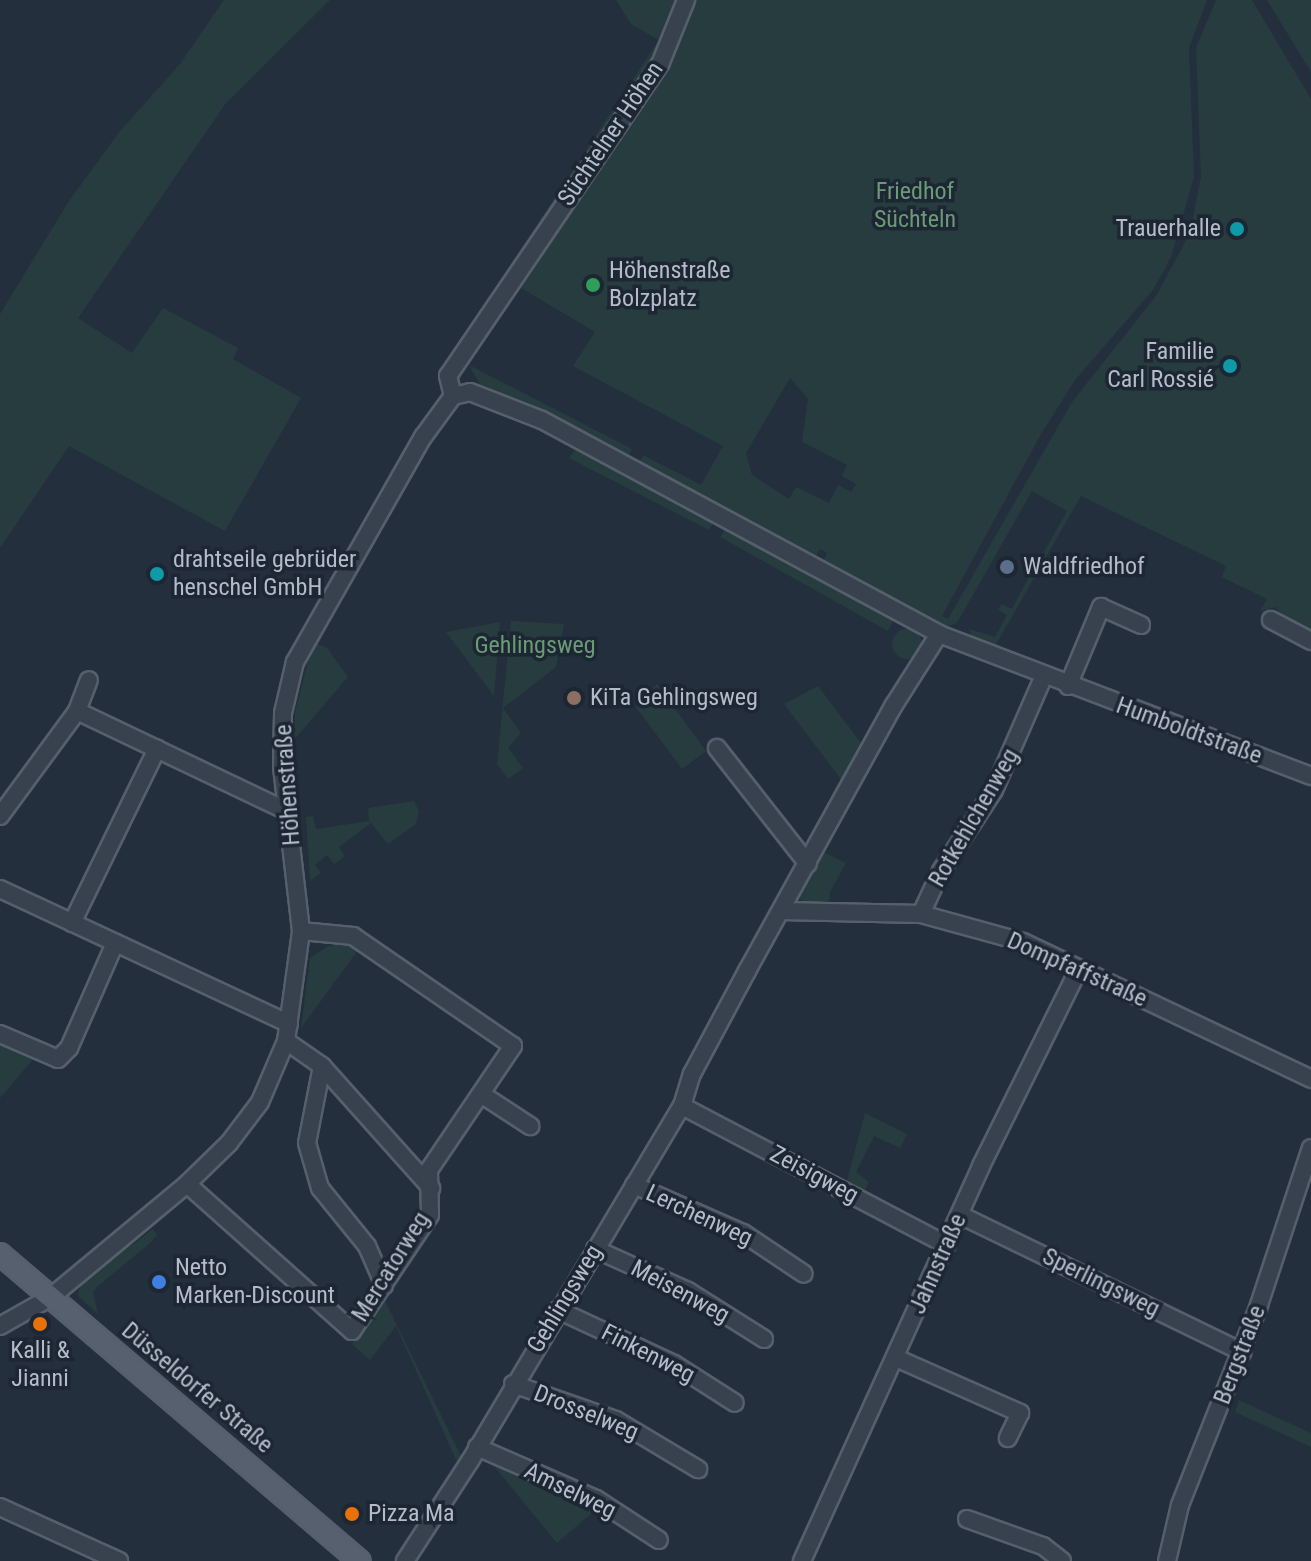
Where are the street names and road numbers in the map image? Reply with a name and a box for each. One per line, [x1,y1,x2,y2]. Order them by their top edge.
street label: Süchtelner Höhen [552,56,670,212]
street label: Humboldtstraße [1112,691,1266,771]
street label: Höhenstraße [269,723,307,847]
street label: Rotkehlchenweg [923,744,1025,892]
street label: Dompfaffstraße [1003,926,1151,1014]
street label: Zeisigweg [765,1140,863,1210]
street label: Lerchenweg [641,1179,757,1253]
street label: Mercatorweg [346,1207,436,1327]
street label: Jahnstraße [903,1210,973,1318]
street label: Gehlingsweg [521,1240,609,1358]
street label: Sperlingsweg [1038,1242,1164,1324]
street label: Meisenweg [626,1254,734,1330]
street label: Bergstraße [1208,1302,1272,1408]
street label: Düsseldorfer Straße [116,1316,278,1460]
street label: Finkenweg [597,1318,699,1390]
street label: Drosselweg [530,1379,642,1447]
street label: Amselweg [520,1457,620,1525]

